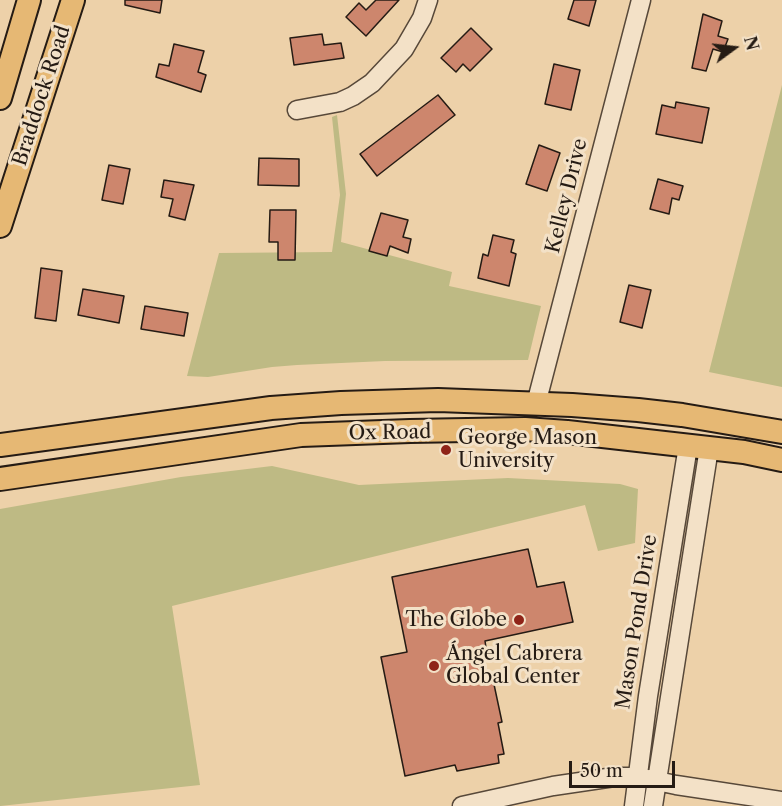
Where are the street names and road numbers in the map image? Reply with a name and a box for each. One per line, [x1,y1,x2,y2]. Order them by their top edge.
street label: Braddock Road [8,23,76,169]
street label: Kelley Drive [541,136,593,256]
street label: Ox Road [348,420,432,446]
street label: Mason Pond Drive [611,533,663,711]

